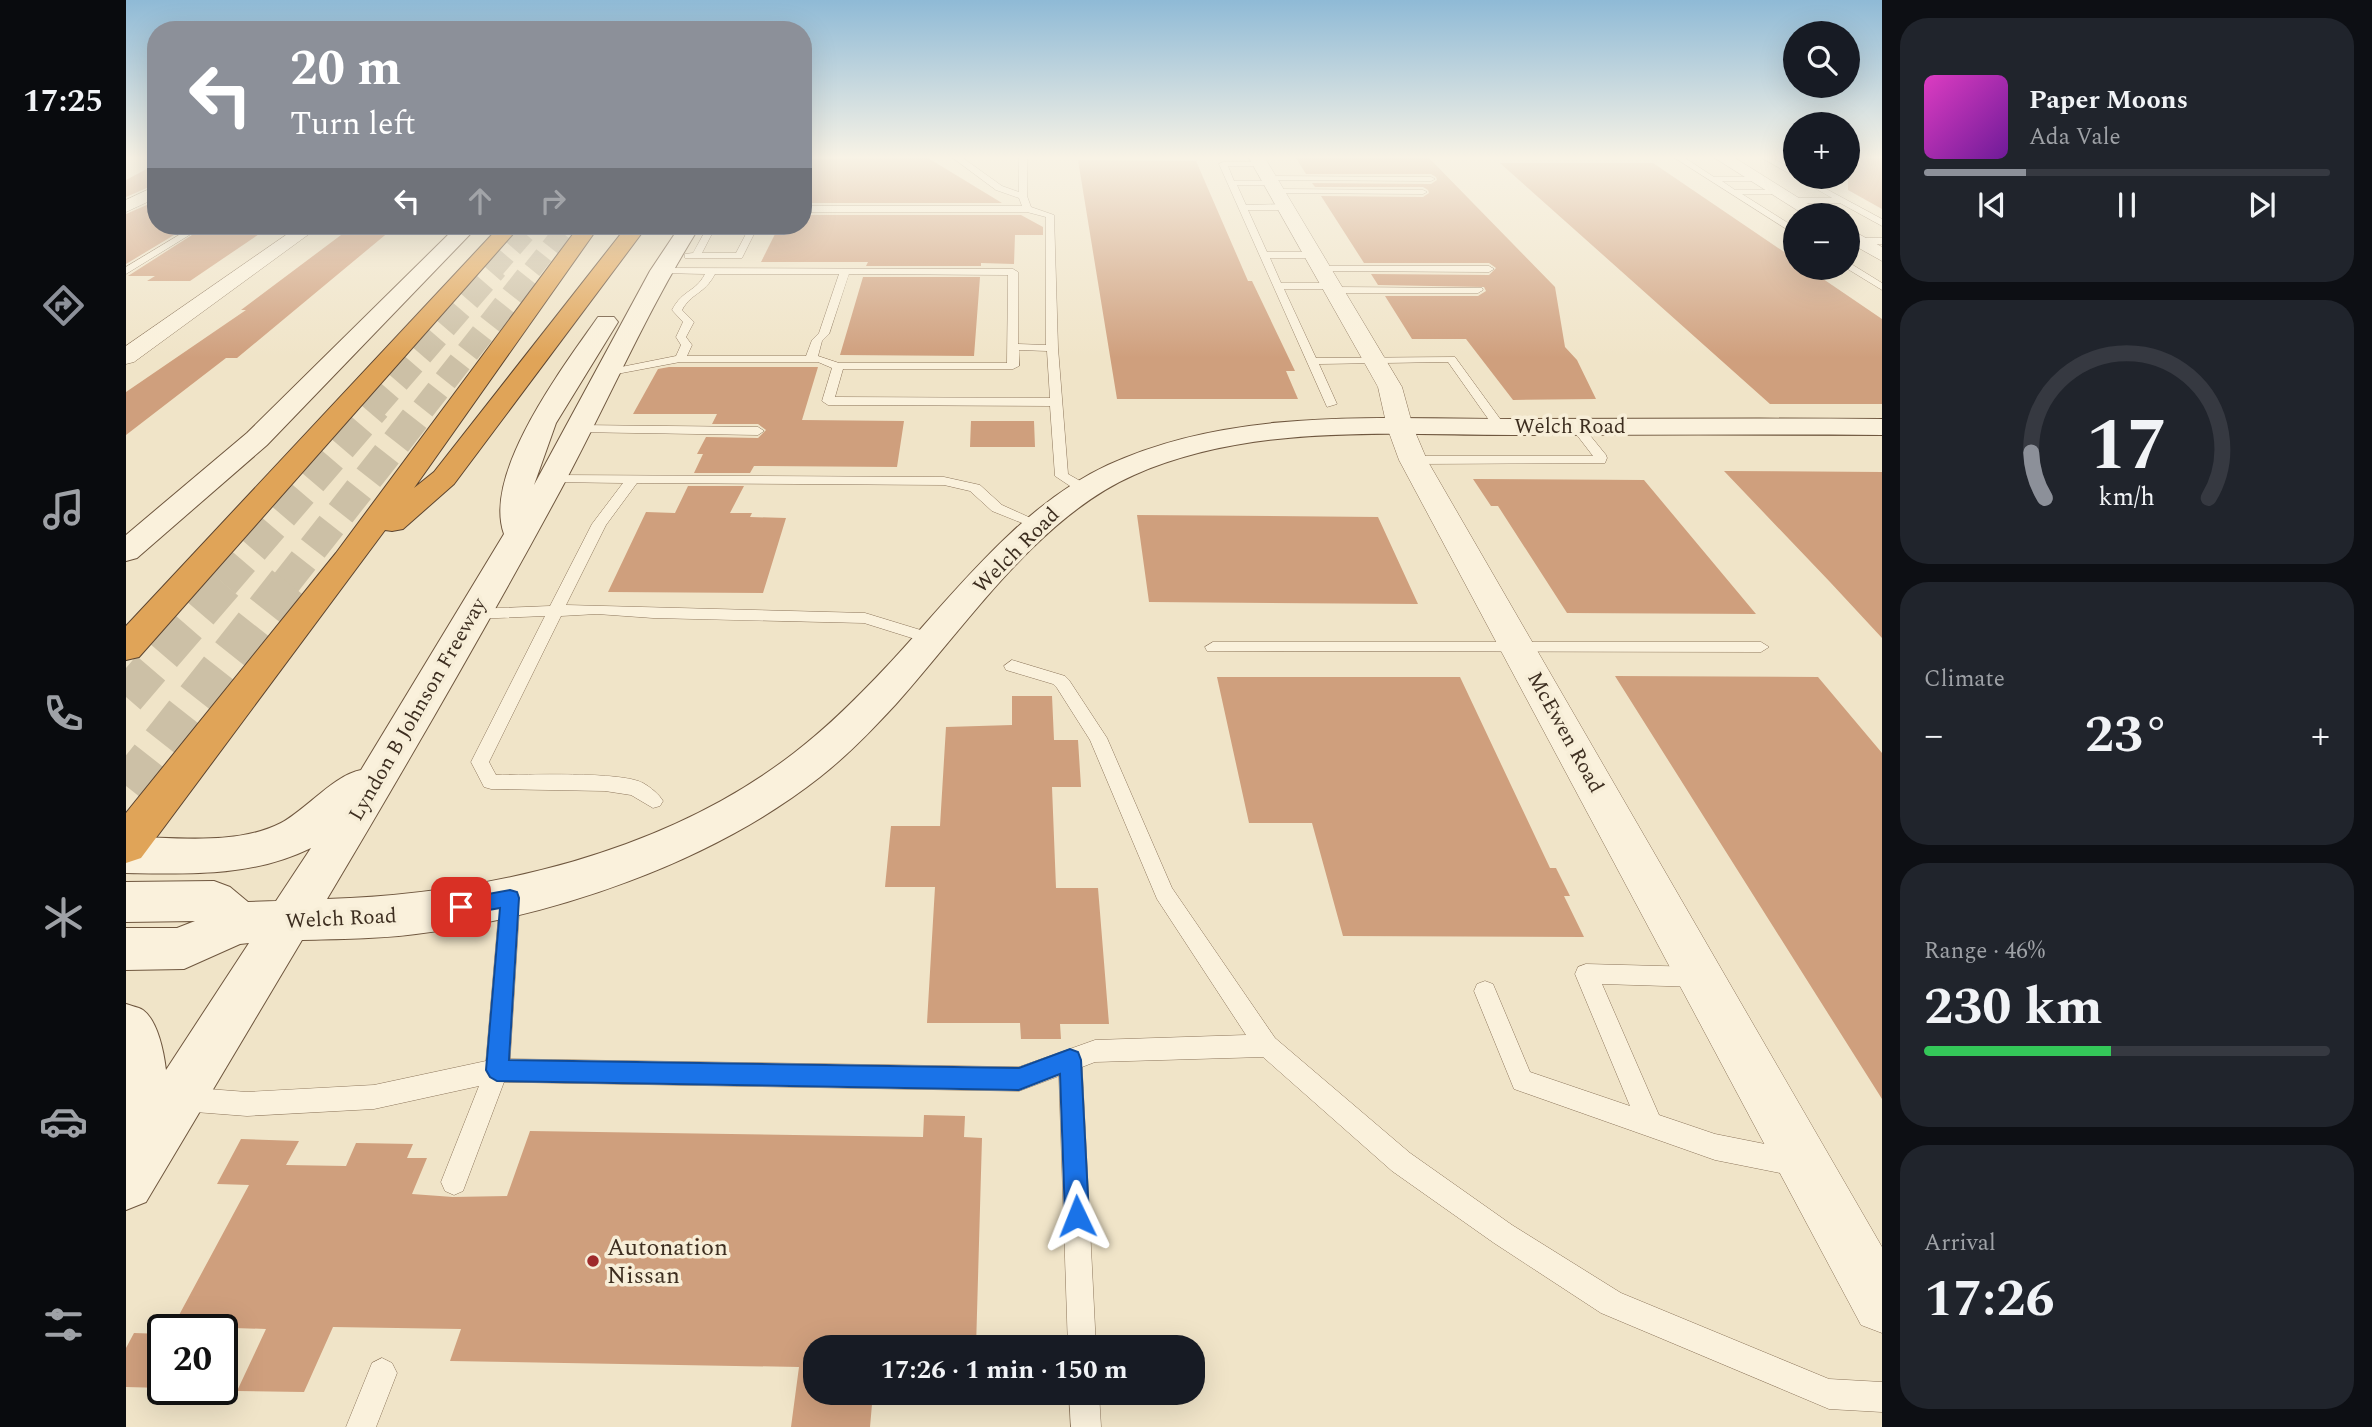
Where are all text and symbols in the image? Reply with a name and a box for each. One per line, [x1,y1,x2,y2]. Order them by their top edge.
map controls [1783,21,1860,280]
button: search [1783,21,1860,98]
text: 20 m [290,32,401,107]
icon: left [175,49,266,140]
text: 17:25 [23,77,103,126]
text: Paper Moons [2029,80,2188,120]
text: Turn left [290,100,416,149]
button: + [1783,112,1860,189]
text: Ada Vale [2029,120,2121,155]
icon: left [388,182,426,220]
icon: ahead [461,182,499,220]
icon: right [534,182,572,220]
icon: previous [1973,186,2011,224]
icon: pause [2108,186,2146,224]
icon: next [2243,186,2281,224]
button: − [1783,203,1860,280]
icon: directions [39,281,88,330]
text: 17 [2086,391,2168,502]
street label: Welch Road [1514,411,1626,443]
text: km/h [2099,478,2155,516]
icon: music [39,485,88,534]
street label: Welch Road [966,500,1067,601]
street label: Lyndon B Johnson Freeway [341,591,496,827]
text: Climate [1924,662,2005,697]
street label: McEwen Road [1518,666,1612,799]
icon: phone [39,689,88,738]
text: 23° [2085,696,2169,775]
text: − [1924,707,1943,765]
text: + [2311,707,2330,765]
pin [431,877,491,937]
icon: arrive [442,888,480,926]
icon: climate [39,893,88,942]
street label: Welch Road [285,900,398,938]
text: Range · 46% [1924,934,2045,969]
text: 230 km [1924,968,2103,1047]
icon: car [39,1097,88,1146]
position arrow [1040,1179,1114,1253]
text: Arrival [1924,1226,1996,1261]
place label: Autonation Nissan [607,1230,728,1294]
marker: Autonation Nissan [585,1253,601,1269]
text: 17:26 [1924,1260,2055,1339]
icon: filters [39,1300,88,1349]
speed limit sign: 20 [147,1314,238,1405]
text: 17:26 · 1 min · 150 m [880,1350,1128,1390]

